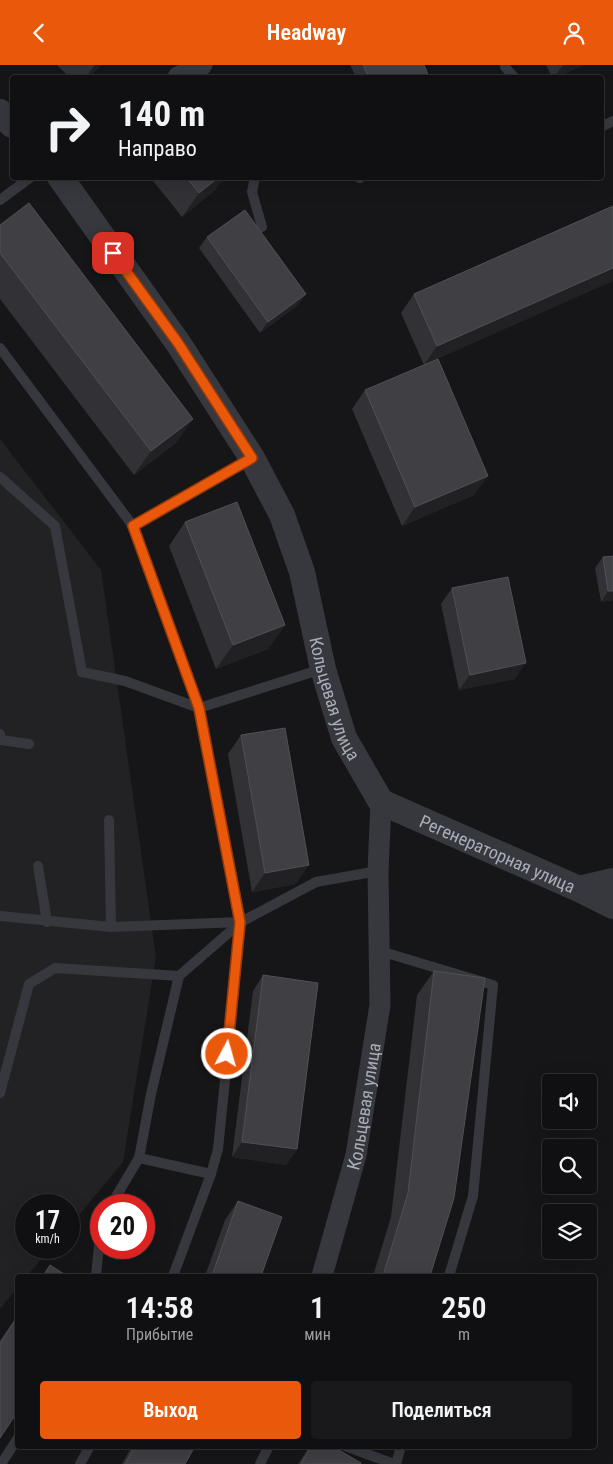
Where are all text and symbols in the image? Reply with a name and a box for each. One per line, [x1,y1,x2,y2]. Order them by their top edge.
icon: back [25,19,53,47]
icon: person [560,19,588,47]
text: Headway [267,20,346,45]
text: 140 m [118,94,205,135]
icon: right [35,95,100,160]
text: Направо [118,136,197,161]
pin [92,232,134,274]
icon: arrive [99,239,127,267]
street label: Кольцевая улица [306,635,365,764]
street label: Регенераторная улица [417,810,579,897]
position arrow [200,1027,252,1079]
street label: Кольцевая улица [342,1041,384,1172]
map controls [542,1074,597,1259]
button: sound [542,1074,597,1129]
button: search [542,1139,597,1194]
speed limit sign: 20 [90,1194,155,1259]
button: layers [542,1204,597,1259]
text: 17 [35,1206,60,1235]
text: km/h [35,1232,60,1246]
text: 14:58 [125,1290,194,1325]
text: 1 [310,1290,325,1325]
text: 250 [441,1290,487,1325]
text: Прибытие [126,1325,193,1344]
text: мин [304,1325,331,1344]
text: m [458,1325,470,1344]
button: Выход [40,1381,301,1439]
button: Поделиться [311,1381,572,1439]

